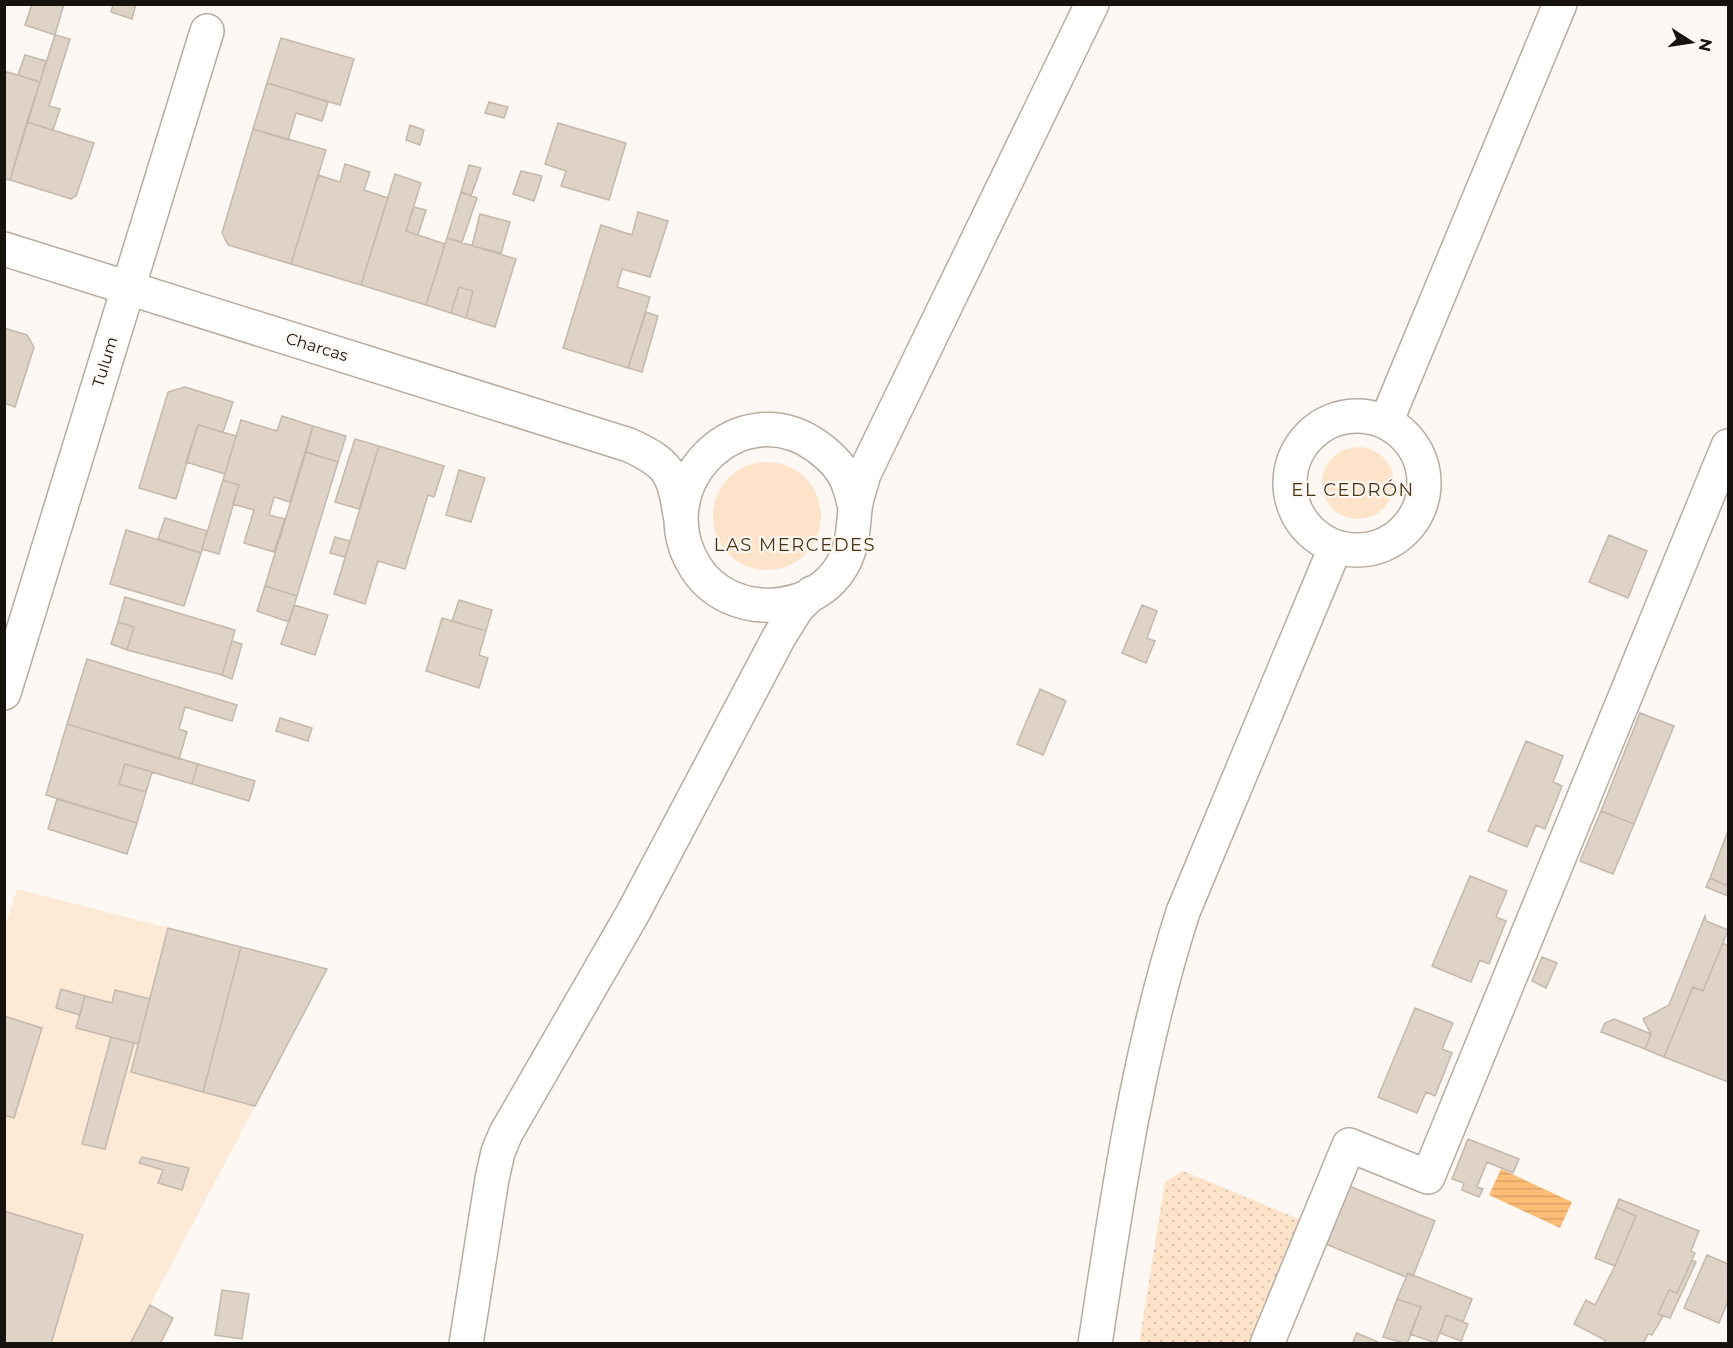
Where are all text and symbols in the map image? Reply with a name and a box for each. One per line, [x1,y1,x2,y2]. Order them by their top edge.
north arrow [1661,12,1721,72]
text: N [1695,37,1716,53]
street label: Charcas [284,329,351,366]
street label: Tulum [88,334,122,390]
district label: EL CEDRÓN [1291,479,1415,501]
district label: LAS MERCEDES [714,534,876,556]

